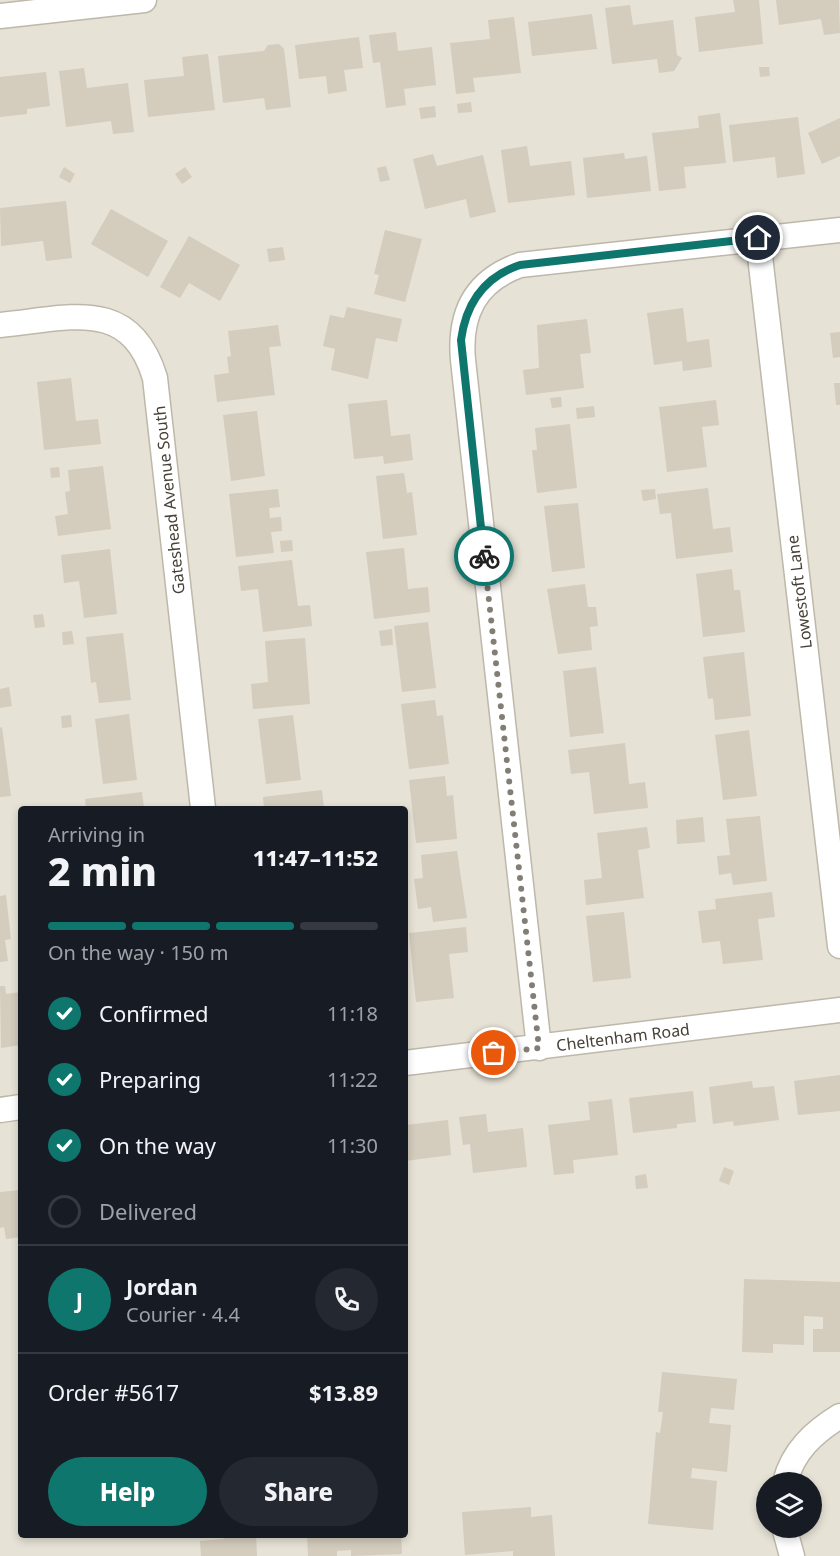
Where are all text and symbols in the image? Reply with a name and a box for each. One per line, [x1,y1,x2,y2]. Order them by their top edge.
pin [732,212,783,263]
icon: home [741,221,774,254]
street label: Gateshead Avenue South [148,405,190,595]
courier [454,526,514,586]
street label: Lowestoft Lane [781,534,817,650]
icon: bike [468,540,501,573]
text: Arriving in [48,821,145,848]
text: 11:47–11:52 [253,842,378,872]
text: 2 min [48,844,157,897]
text: On the way · 150 m [48,939,228,966]
icon: check [48,997,81,1030]
text: Confirmed [99,998,209,1028]
text: 11:18 [327,1000,378,1027]
street label: Cheltenham Road [555,1018,691,1056]
pin [468,1027,519,1078]
icon: bag [477,1036,510,1069]
icon: check [48,1063,81,1096]
text: Preparing [99,1064,201,1094]
text: 11:22 [327,1066,378,1093]
icon: check [48,1129,81,1162]
text: On the way [99,1130,216,1160]
text: 11:30 [327,1132,378,1159]
text: Delivered [99,1196,197,1226]
button: phone [315,1268,378,1331]
text: Jordan [126,1271,198,1301]
text: J [76,1284,83,1314]
text: Courier · 4.4 [126,1301,240,1328]
text: Order #5617 [48,1377,179,1407]
text: $13.89 [309,1377,378,1407]
button: Help [48,1457,207,1526]
button: Share [219,1457,378,1526]
map controls [756,1472,822,1538]
button: layers [756,1472,822,1538]

